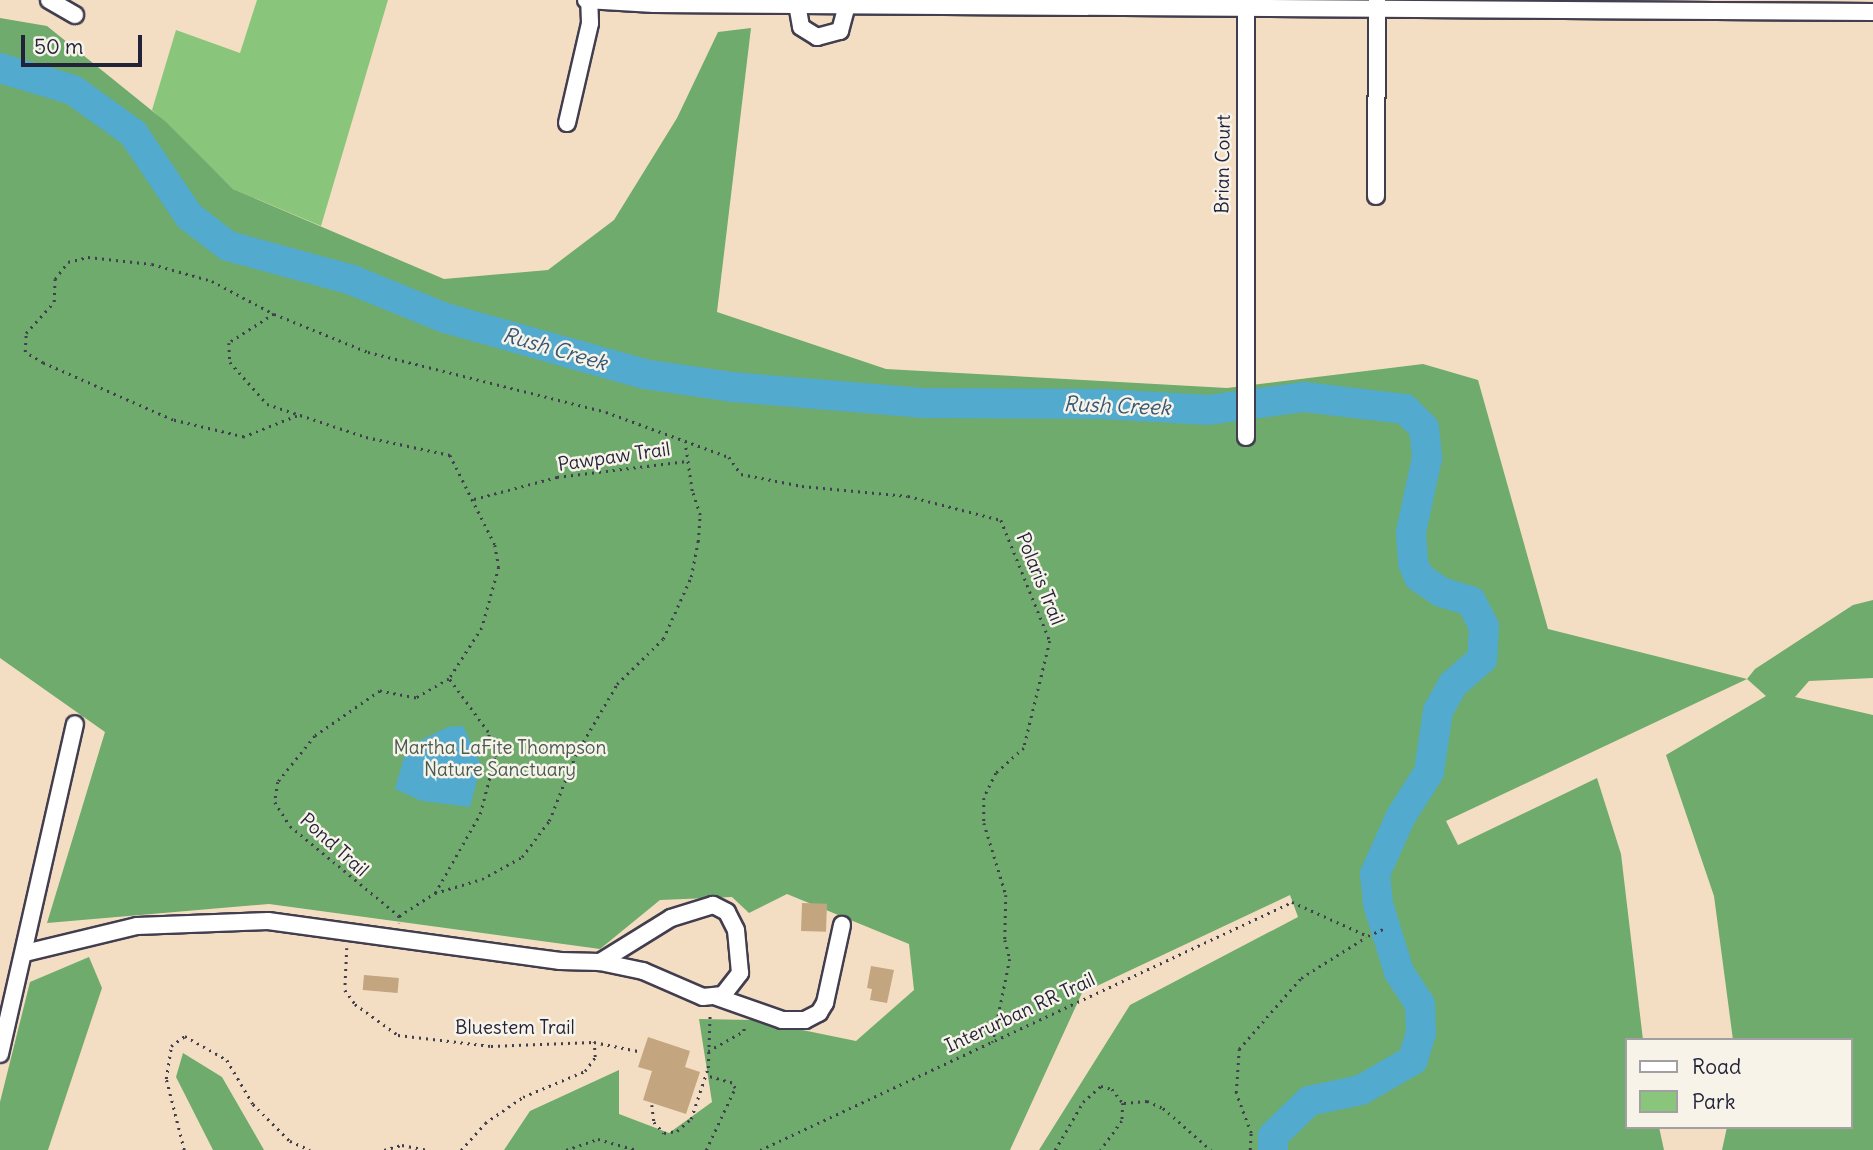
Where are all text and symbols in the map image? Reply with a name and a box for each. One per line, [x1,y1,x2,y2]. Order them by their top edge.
scale bar [24,21,145,65]
text: 50 m [34,33,83,60]
street label: Brian Court [1211,114,1235,214]
water label: Rush Creek [500,322,610,376]
water label: Rush Creek [1063,392,1171,420]
street label: Pawpaw Trail [556,438,672,476]
street label: Polaris Trail [1011,530,1069,628]
park label: Martha LaFite Thompson Nature Sanctuary [393,737,607,781]
street label: Pond Trail [295,808,373,882]
street label: Interurban RR Trail [941,968,1099,1058]
street label: Bluestem Trail [455,1017,575,1039]
legend [1624,1038,1852,1129]
text: Road [1692,1053,1741,1080]
text: Park [1692,1088,1735,1115]

